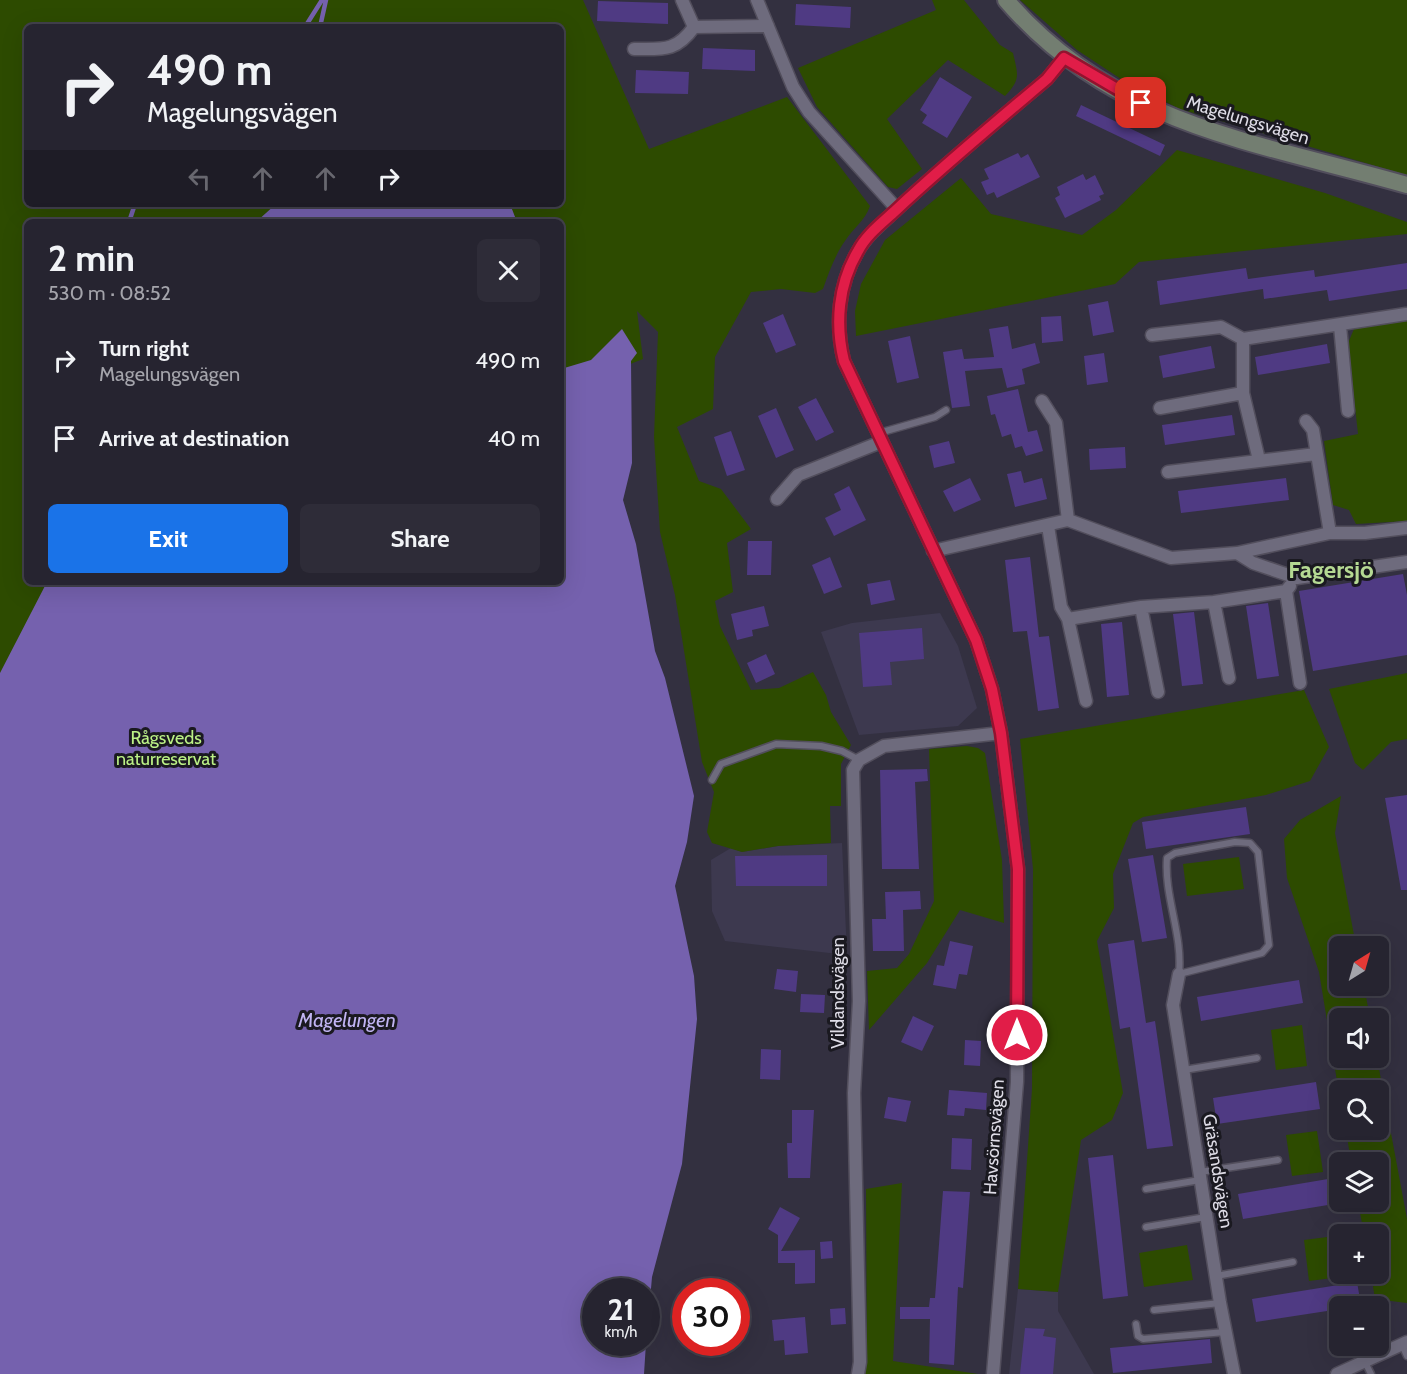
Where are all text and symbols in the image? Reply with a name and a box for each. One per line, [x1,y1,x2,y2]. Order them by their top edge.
text: 490 m [147,44,272,96]
icon: right [48,48,126,126]
pin [1115,77,1166,128]
icon: arrive [1124,86,1157,119]
street label: Magelungsvägen [1184,91,1312,149]
text: Magelungsvägen [147,96,338,129]
icon: left [183,162,216,195]
icon: ahead [246,162,279,195]
icon: ahead [309,162,342,195]
icon: right [372,162,405,195]
text: 2 min [48,236,135,280]
button: close [477,239,540,302]
text: 530 m · 08:52 [48,281,171,305]
text: Turn right [99,335,189,362]
icon: right [48,344,81,377]
text: 490 m [475,347,540,374]
text: Magelungsvägen [99,362,240,386]
icon: arrive [48,422,81,455]
text: Arrive at destination [99,425,289,452]
text: 40 m [488,425,540,452]
button: Exit [48,504,288,573]
button: Share [300,504,540,573]
district label: Fagersjö [1288,555,1374,584]
park label: Rågsveds naturreservat [116,727,216,770]
north arrow [1329,936,1389,996]
map controls [1329,936,1389,1356]
street label: Vildandsvägen [827,937,849,1049]
position arrow [985,1003,1049,1067]
water label: Magelungen [297,1008,396,1032]
button: sound [1329,1008,1389,1068]
street label: Havsörnsvägen [979,1078,1009,1196]
button: search [1329,1080,1389,1140]
street label: Gräsandsvägen [1198,1112,1238,1230]
button: layers [1329,1152,1389,1212]
button: + [1329,1224,1389,1284]
speed limit sign: 30 [672,1278,750,1356]
text: 21 [608,1291,634,1328]
button: − [1329,1296,1389,1356]
text: km/h [605,1323,637,1341]

